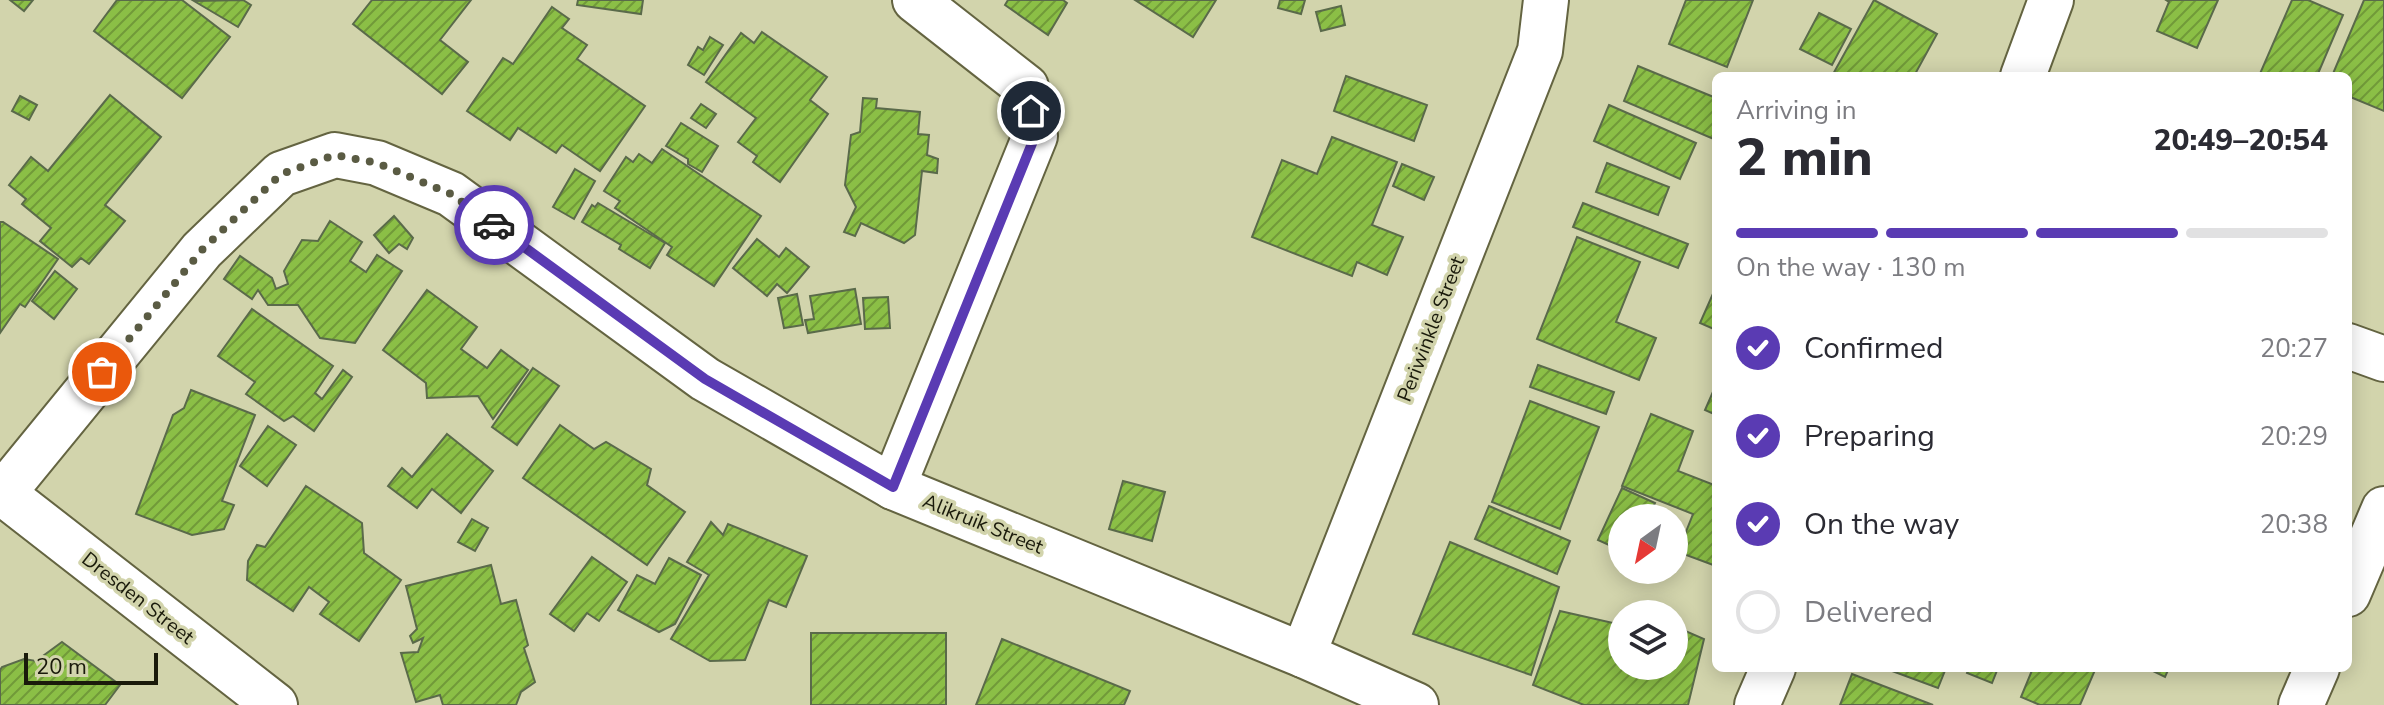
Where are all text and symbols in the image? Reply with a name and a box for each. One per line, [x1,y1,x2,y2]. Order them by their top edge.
pin [997,77,1065,145]
icon: home [1009,89,1053,133]
text: Arriving in [1736,93,1857,128]
text: 20:49–20:54 [2153,120,2328,161]
text: 2 min [1736,122,1873,193]
courier [454,185,534,265]
icon: car [472,203,516,247]
text: On the way · 130 m [1736,250,1965,285]
street label: Periwinkle Street [1391,252,1471,406]
icon: check [1736,326,1780,370]
text: Confirmed [1804,328,1944,369]
text: 20:27 [2260,331,2328,366]
pin [68,338,136,406]
icon: bag [80,350,124,394]
icon: check [1736,414,1780,458]
text: Preparing [1804,416,1935,457]
text: 20:29 [2260,419,2328,454]
street label: Alikruik Street [919,488,1048,561]
icon: check [1736,502,1780,546]
north arrow [1608,504,1688,584]
map controls [1608,504,1688,680]
text: On the way [1804,504,1959,545]
text: 20:38 [2260,507,2328,542]
street label: Dresden Street [76,546,200,651]
text: Delivered [1804,592,1933,633]
button: layers [1608,600,1688,680]
scale bar [24,649,158,685]
text: 20 m [36,652,87,682]

